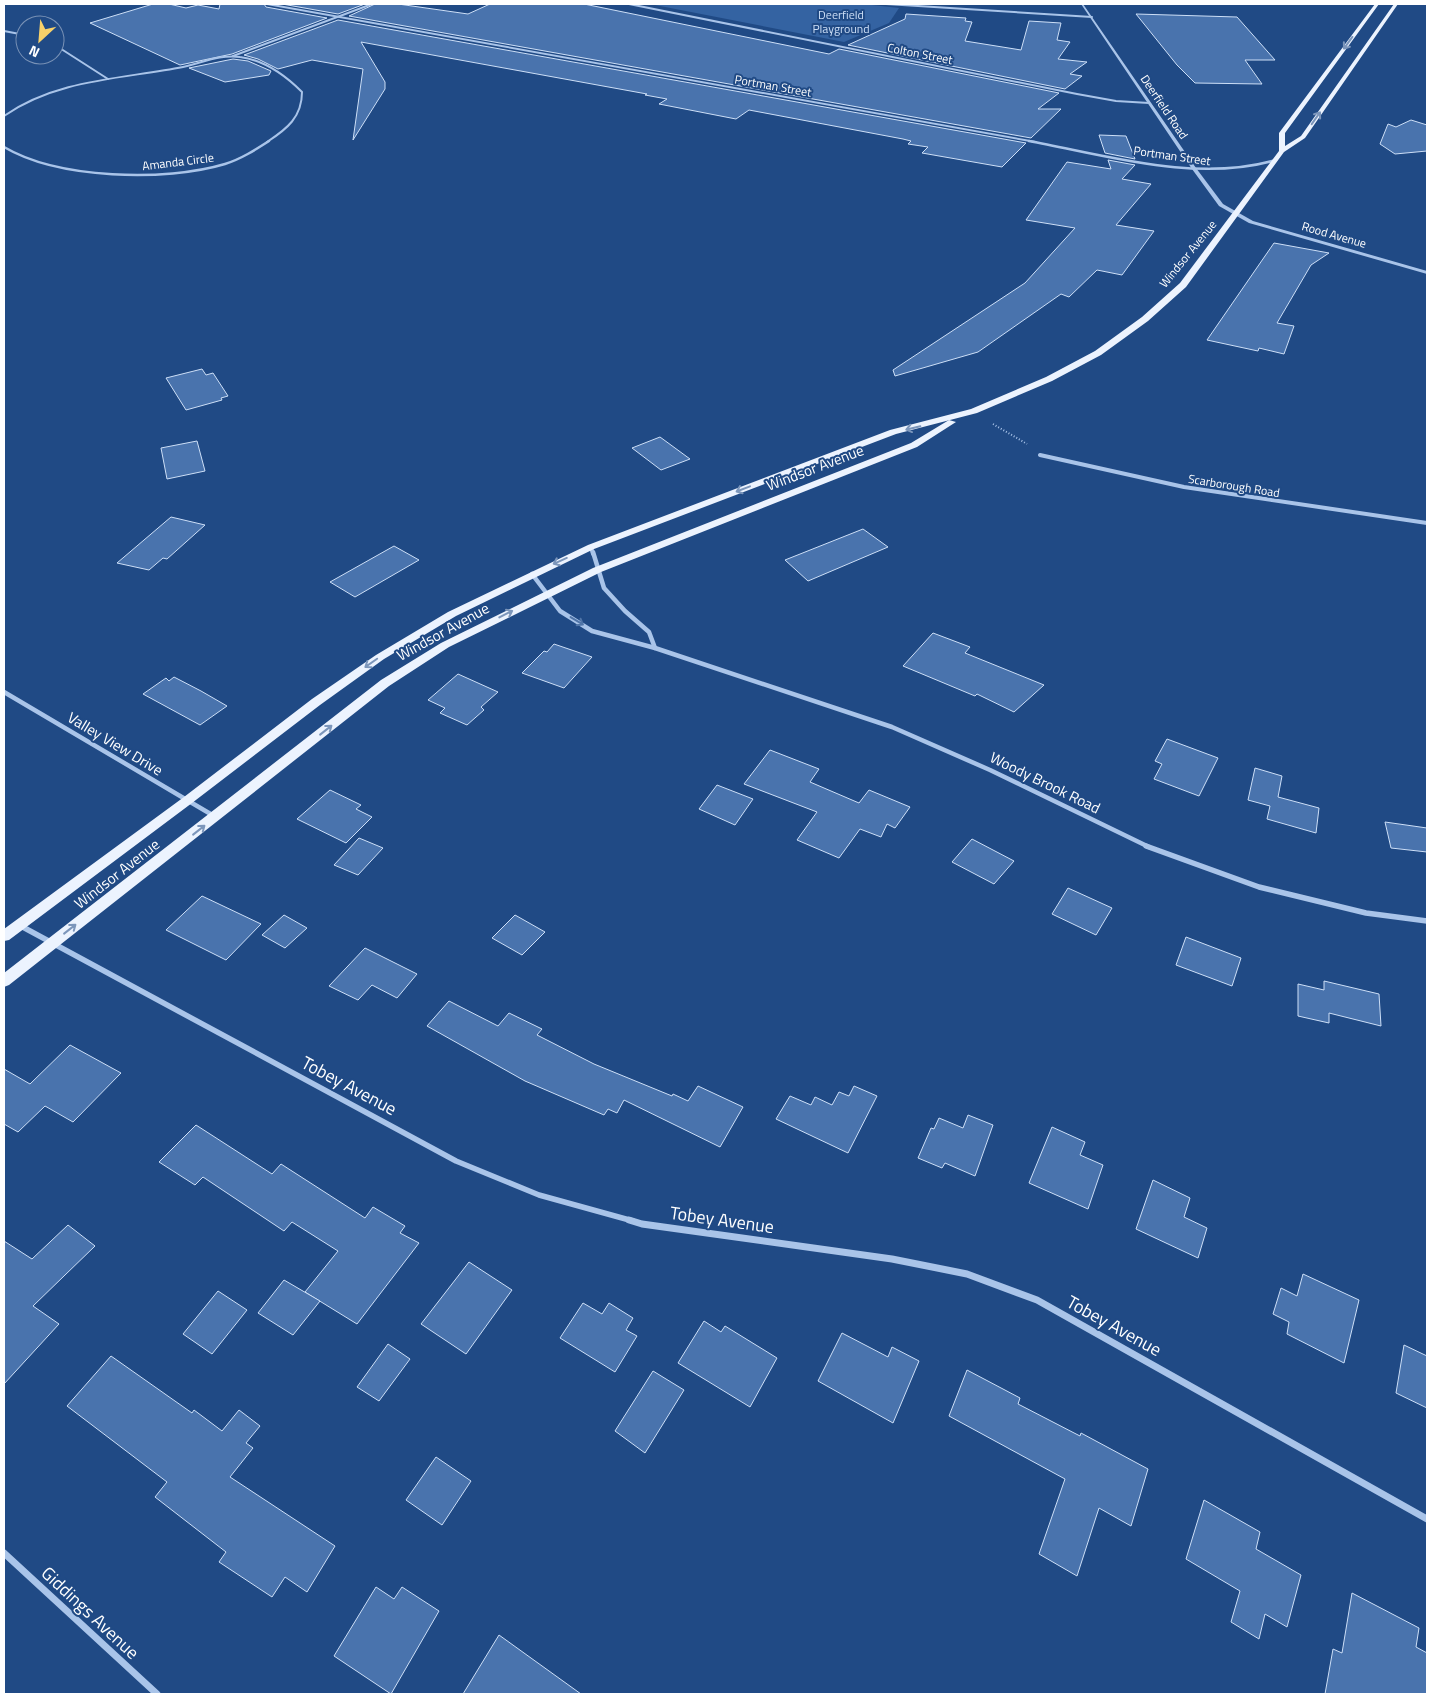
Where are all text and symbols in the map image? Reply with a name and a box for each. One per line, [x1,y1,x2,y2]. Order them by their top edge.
park label: Deerfield Playground [812,5,870,38]
north arrow [15,15,65,65]
one-way arrow [1343,36,1353,50]
street label: Colton Street [886,38,955,69]
text: N [25,41,43,64]
street label: Portman Street [733,69,814,102]
street label: Deerfield Road [1136,71,1193,143]
one-way arrow [1311,111,1321,125]
street label: Portman Street [1132,141,1213,170]
street label: Amanda Circle [141,148,215,175]
street label: Windsor Avenue [1154,216,1221,292]
street label: Rood Avenue [1300,216,1369,253]
one-way arrow [905,424,921,433]
street label: Windsor Avenue [763,438,867,497]
street label: Scarborough Road [1187,469,1281,502]
one-way arrow [736,485,751,494]
one-way arrow [553,557,568,567]
street label: Windsor Avenue [392,597,493,667]
one-way arrow [499,609,514,619]
one-way arrow [569,617,583,627]
one-way arrow [364,658,378,669]
street label: Valley View Drive [63,706,167,781]
one-way arrow [319,724,332,735]
street label: Woody Brook Road [986,746,1104,819]
one-way arrow [192,825,205,836]
street label: Windsor Avenue [69,833,164,914]
one-way arrow [63,924,76,935]
street label: Tobey Avenue [297,1049,402,1122]
street label: Tobey Avenue [668,1199,776,1240]
street label: Tobey Avenue [1062,1288,1167,1363]
street label: Giddings Avenue [35,1560,145,1665]

